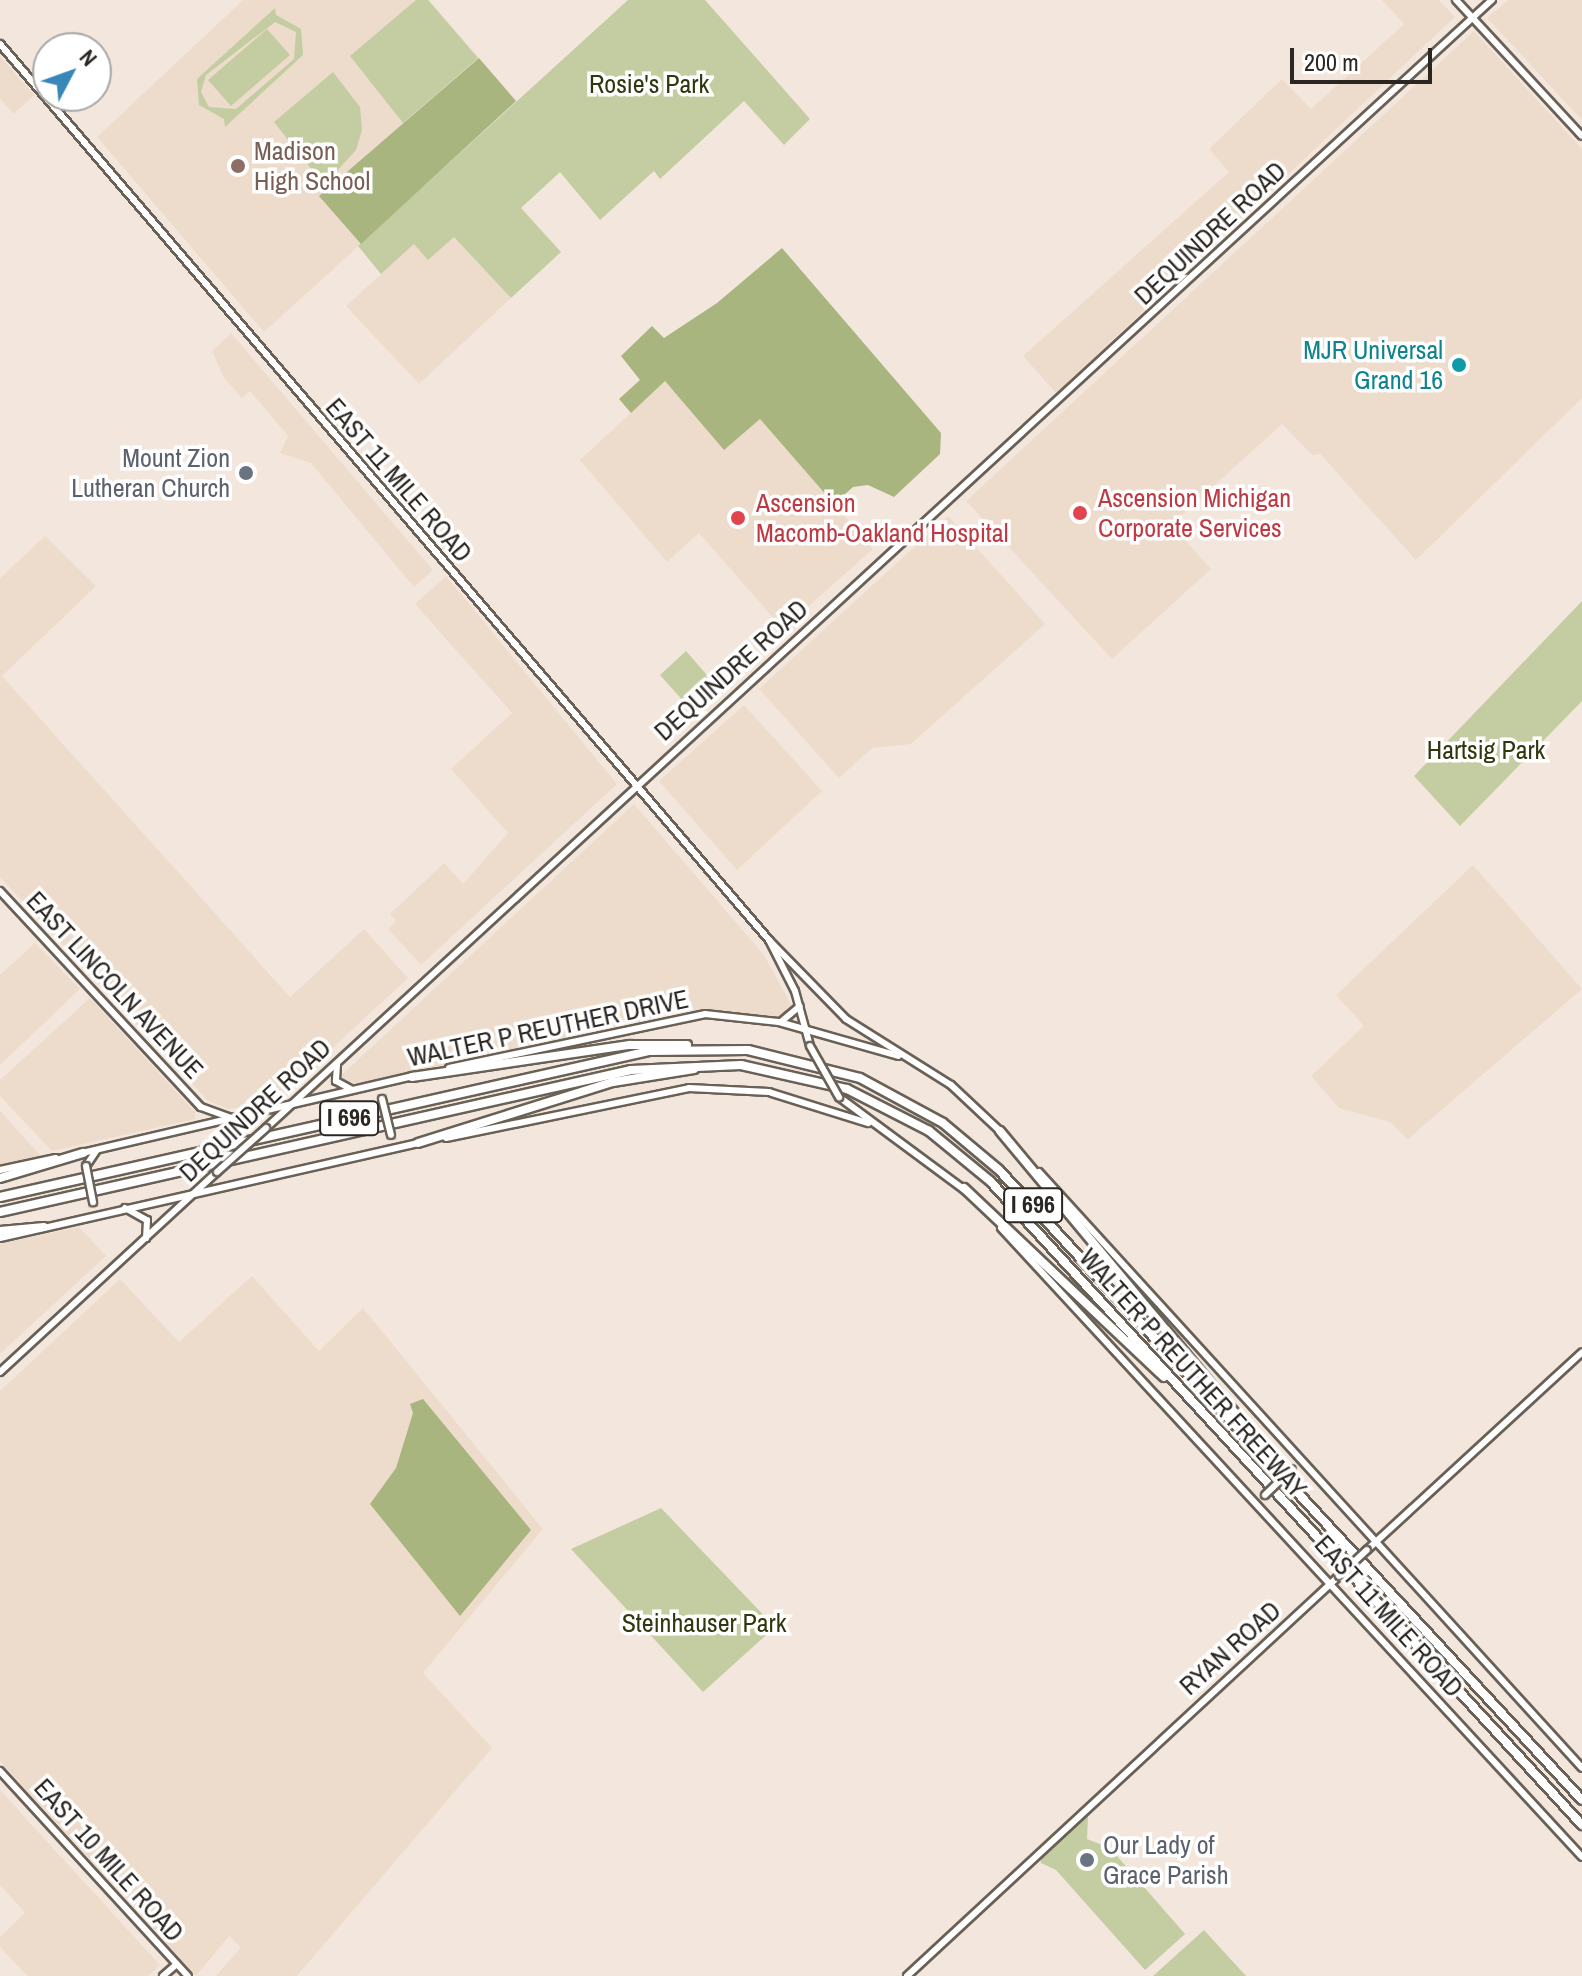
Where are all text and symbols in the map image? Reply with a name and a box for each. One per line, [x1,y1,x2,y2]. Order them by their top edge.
north arrow [32,32,112,112]
scale bar [1294,32,1436,82]
text: N [73,43,104,72]
text: 200 m [1304,46,1359,78]
park label: Rosie's Park [589,68,709,100]
place label: Madison High School [254,135,370,196]
street label: DEQUINDRE ROAD [1128,155,1292,311]
marker: Madison High School [229,157,247,175]
place label: MJR Universal Grand 16 [1303,334,1443,396]
marker: MJR Universal Grand 16 [1450,356,1468,374]
street label: EAST 11 MILE ROAD [319,392,479,568]
place label: Mount Zion Lutheran Church [71,442,230,504]
marker: Mount Zion Lutheran Church [237,464,255,482]
place label: Ascension Michigan Corporate Services [1098,482,1291,544]
place label: Ascension Macomb-Oakland Hospital [756,487,1008,548]
marker: Ascension Michigan Corporate Services [1069,502,1091,524]
marker: Ascension Macomb-Oakland Hospital [727,507,749,529]
street label: DEQUINDRE ROAD [648,593,814,747]
park label: Hartsig Park [1427,734,1545,766]
street label: EAST LINCOLN AVENUE [20,884,210,1086]
street label: WALTER P REUTHER DRIVE [405,983,691,1073]
street label: DEQUINDRE ROAD [173,1032,337,1188]
road number: I 696 [319,1098,379,1138]
road number: I 696 [1003,1185,1063,1225]
street label: WALTER P REUTHER FREEWAY [1073,1242,1313,1504]
street label: EAST 11 MILE ROAD [1308,1529,1470,1703]
street label: RYAN ROAD [1173,1595,1287,1701]
park label: Steinhauser Park [622,1607,786,1639]
street label: EAST 10 MILE ROAD [28,1772,190,1948]
place label: Our Lady of Grace Parish [1103,1829,1229,1890]
marker: Our Lady of Grace Parish [1078,1851,1096,1869]

